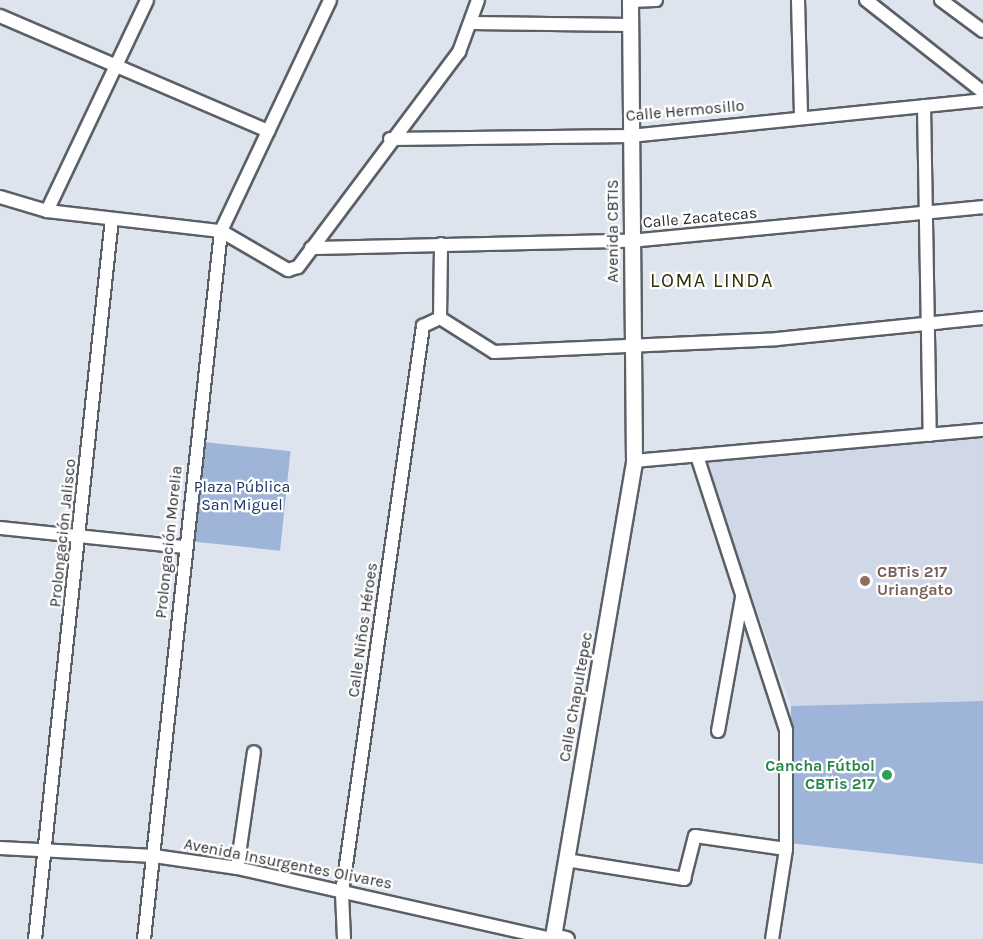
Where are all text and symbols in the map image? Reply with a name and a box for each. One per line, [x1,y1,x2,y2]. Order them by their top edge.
street label: Calle Hermosillo [625,96,745,126]
street label: Avenida CBTIS [603,179,623,283]
street label: Calle Zacatecas [642,203,758,233]
district label: LOMA LINDA [650,268,774,292]
street label: Prolongación Jalisco [46,458,80,608]
street label: Prolongación Morelia [151,465,187,619]
park label: Plaza Pública San Miguel [194,477,290,515]
street label: Calle Niños Héroes [344,561,382,699]
place label: CBTis 217 Uriangato [877,562,953,600]
marker: CBTis 217 Uriangato [858,574,872,588]
street label: Calle Chapultepec [555,631,597,763]
place label: Cancha Fútbol CBTis 217 [765,756,875,794]
marker: Cancha Fútbol CBTis 217 [880,768,894,782]
street label: Avenida Insurgentes Olivares [182,834,394,894]

